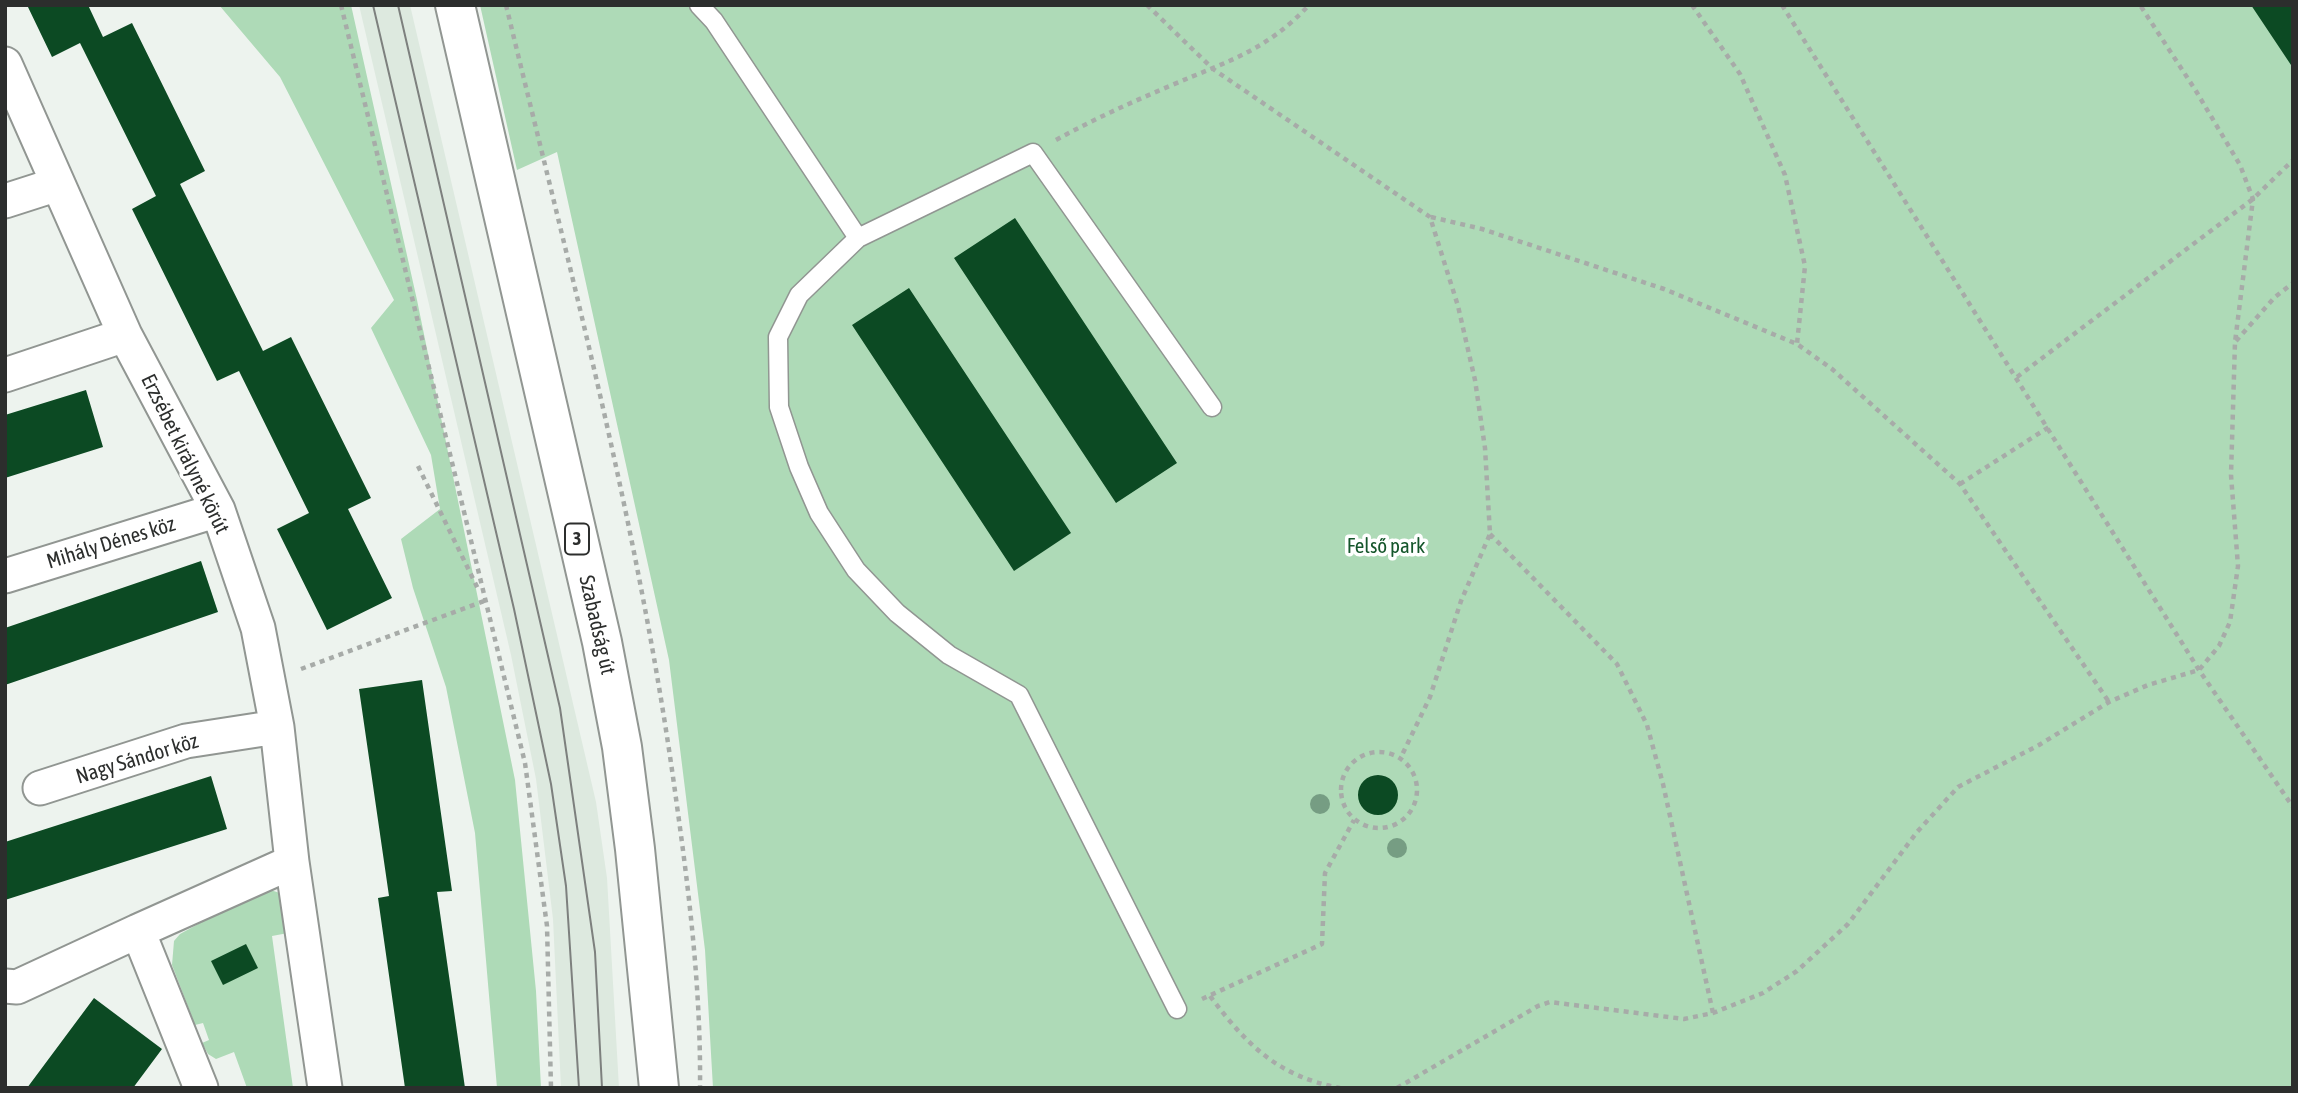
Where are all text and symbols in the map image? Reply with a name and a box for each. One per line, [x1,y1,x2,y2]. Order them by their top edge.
street label: Erzsébet királyné körút [135,370,235,538]
street label: Mihály Dénes köz [44,511,178,575]
road number: 3 [565,524,589,554]
park label: Felső park [1347,533,1425,559]
street label: Szabadság út [573,573,621,677]
street label: Nagy Sándor köz [73,728,201,790]

